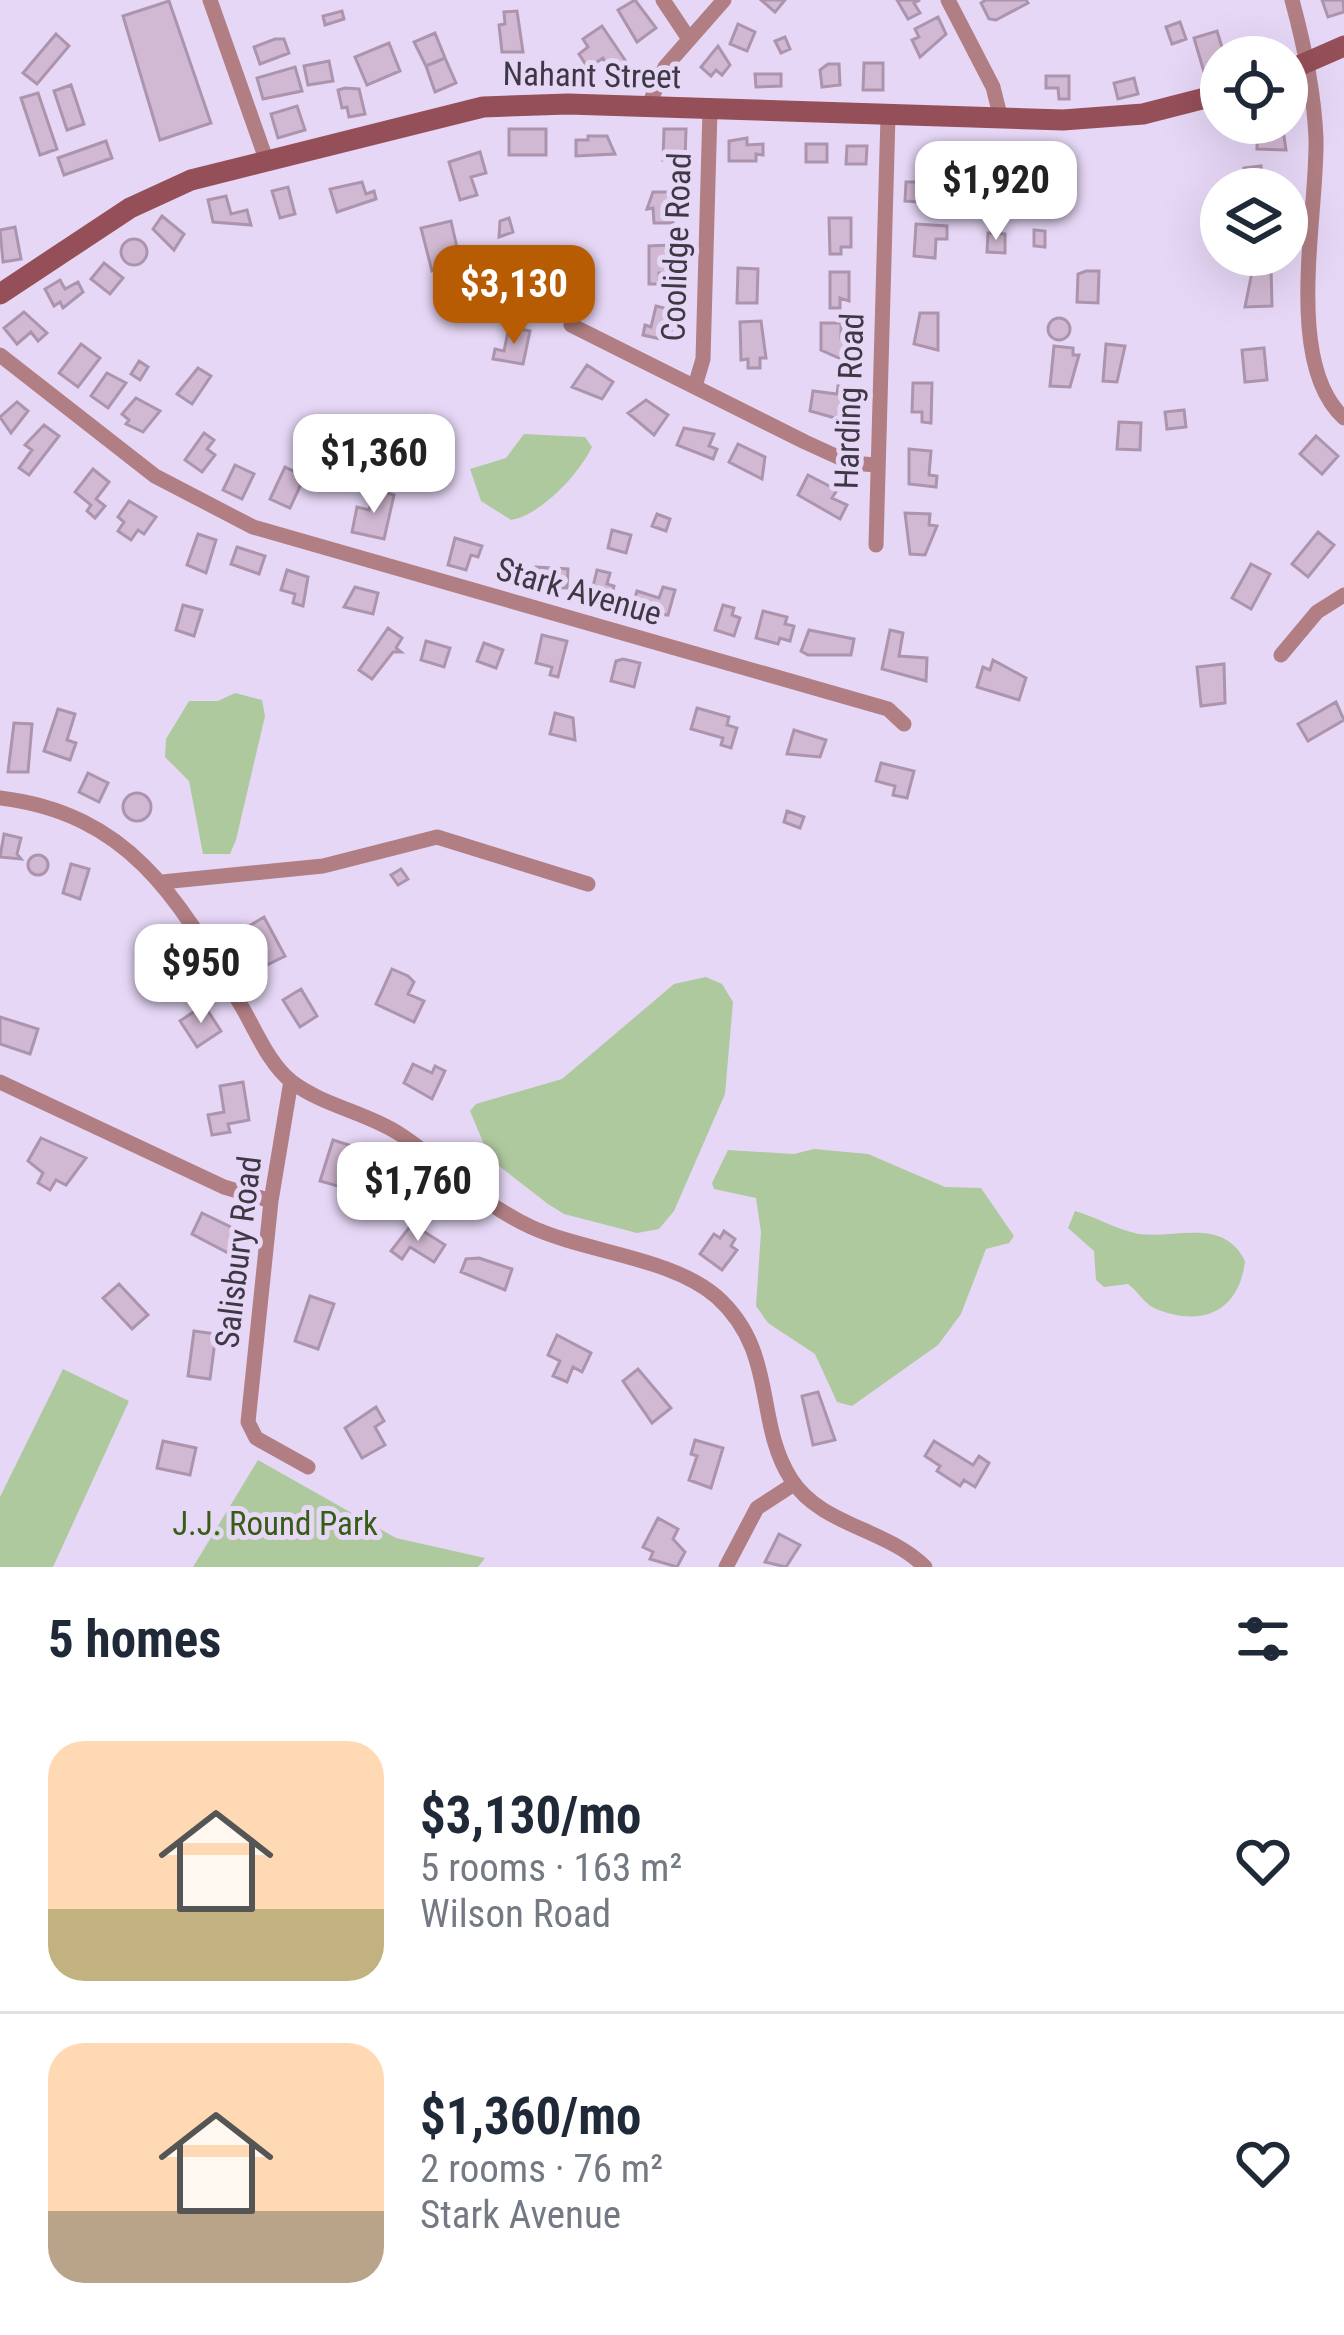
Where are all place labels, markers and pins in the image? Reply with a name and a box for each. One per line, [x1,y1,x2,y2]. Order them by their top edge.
pin: $1,920 [898,141,1094,243]
pin: $3,130 [416,245,612,347]
pin: $1,360 [276,414,472,516]
pin: $950 [130,924,272,1026]
pin: $1,760 [320,1142,516,1244]

